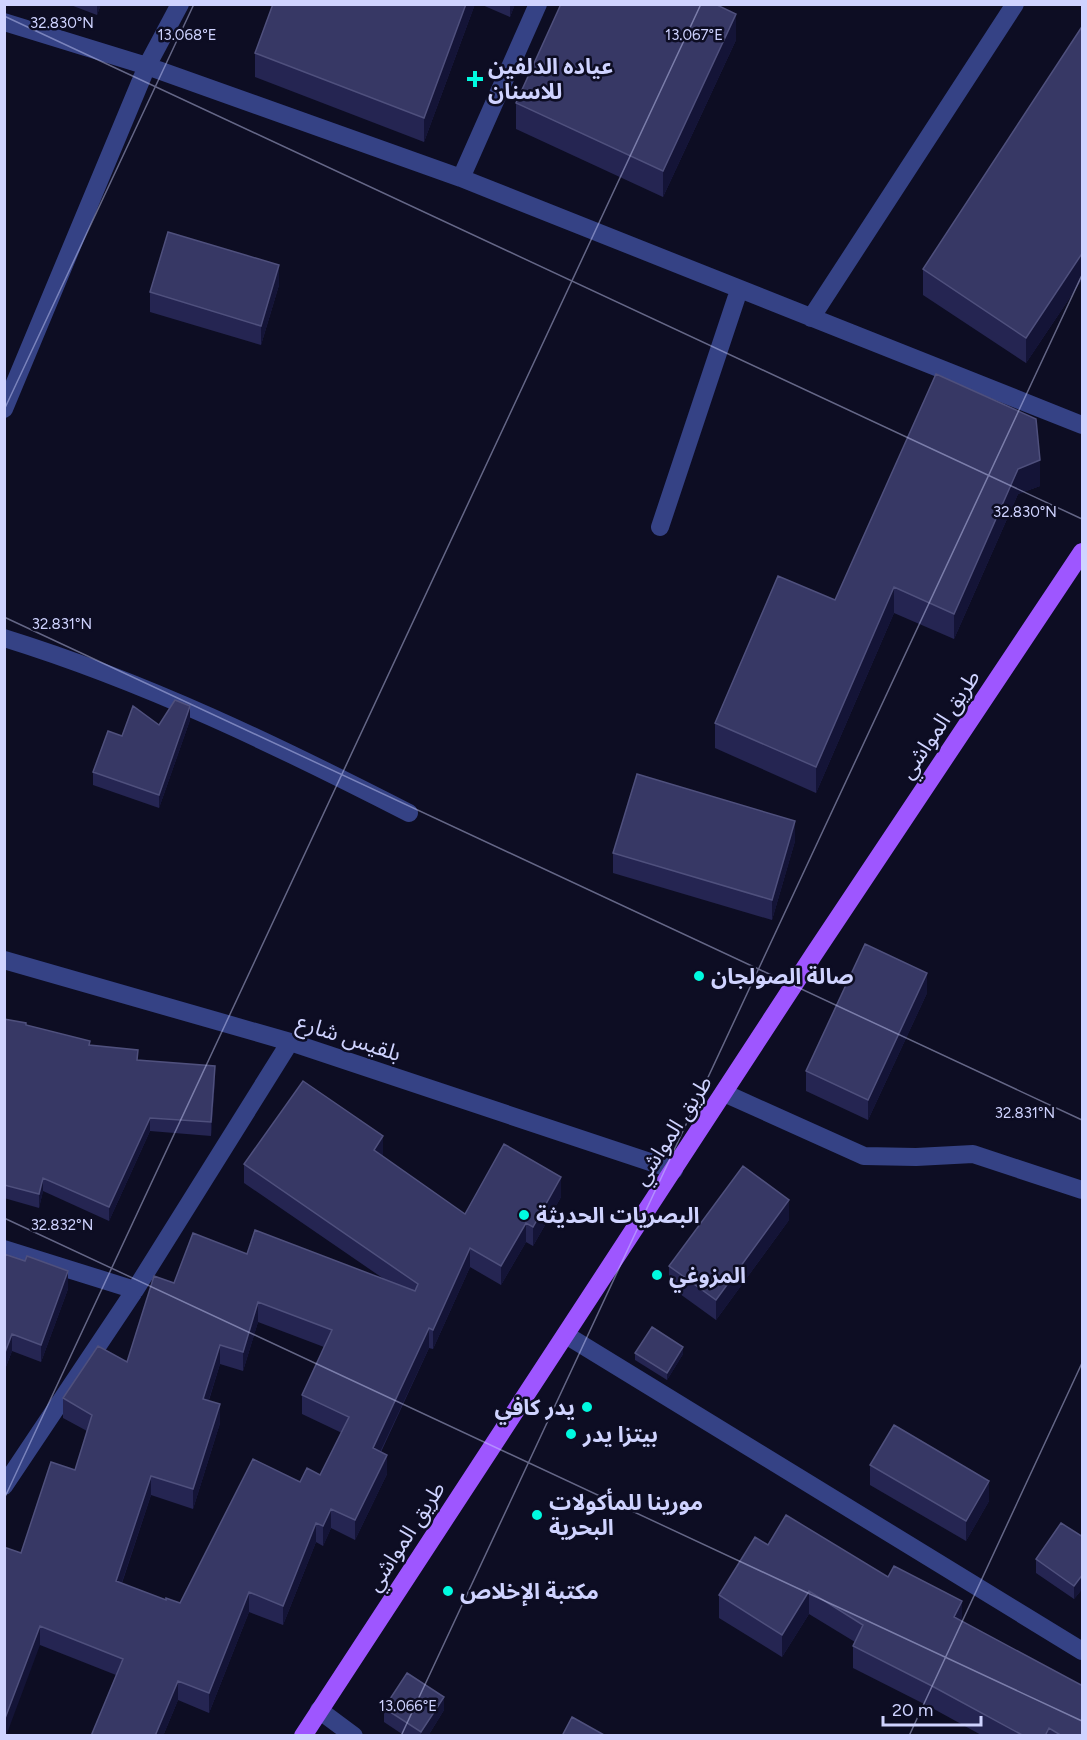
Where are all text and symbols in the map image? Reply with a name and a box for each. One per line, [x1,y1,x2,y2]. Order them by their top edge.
text: 32.830°N [30,14,94,32]
text: 13.068°E [157,26,217,44]
text: 13.067°E [665,26,723,44]
place label: عياده الدلفين للاسنان [488,53,613,105]
marker: عياده الدلفين للاسنان [466,70,484,88]
text: 32.830°N [993,503,1057,521]
text: 32.831°N [32,615,92,633]
street label: طريق المواشي [893,665,988,786]
place label: صالة الصولجان [711,963,854,990]
marker: صالة الصولجان [692,969,706,983]
street label: بلقيس شارع [292,1008,404,1070]
street label: طريق المواشي [627,1070,721,1192]
text: 32.831°N [995,1104,1055,1122]
place label: البصريات الحديثة [536,1202,700,1229]
marker: البصريات الحديثة [517,1208,531,1222]
text: 32.832°N [31,1216,93,1234]
place label: المزوغي [669,1262,746,1293]
marker: المزوغي [650,1268,664,1282]
place label: يدر كافي [495,1394,575,1425]
marker: يدر كافي [580,1400,594,1414]
place label: بيتزا يدر [582,1421,658,1448]
marker: بيتزا يدر [564,1427,578,1441]
street label: طريق المواشي [360,1476,454,1598]
place label: مورينا للمأكولات البحرية [549,1488,703,1541]
marker: مورينا للمأكولات البحرية [530,1508,544,1522]
place label: مكتبة الإخلاص [460,1578,599,1607]
marker: مكتبة الإخلاص [441,1584,455,1598]
scale bar [883,1689,980,1727]
text: 13.066°E [379,1697,437,1715]
text: 20 m [892,1699,933,1721]

